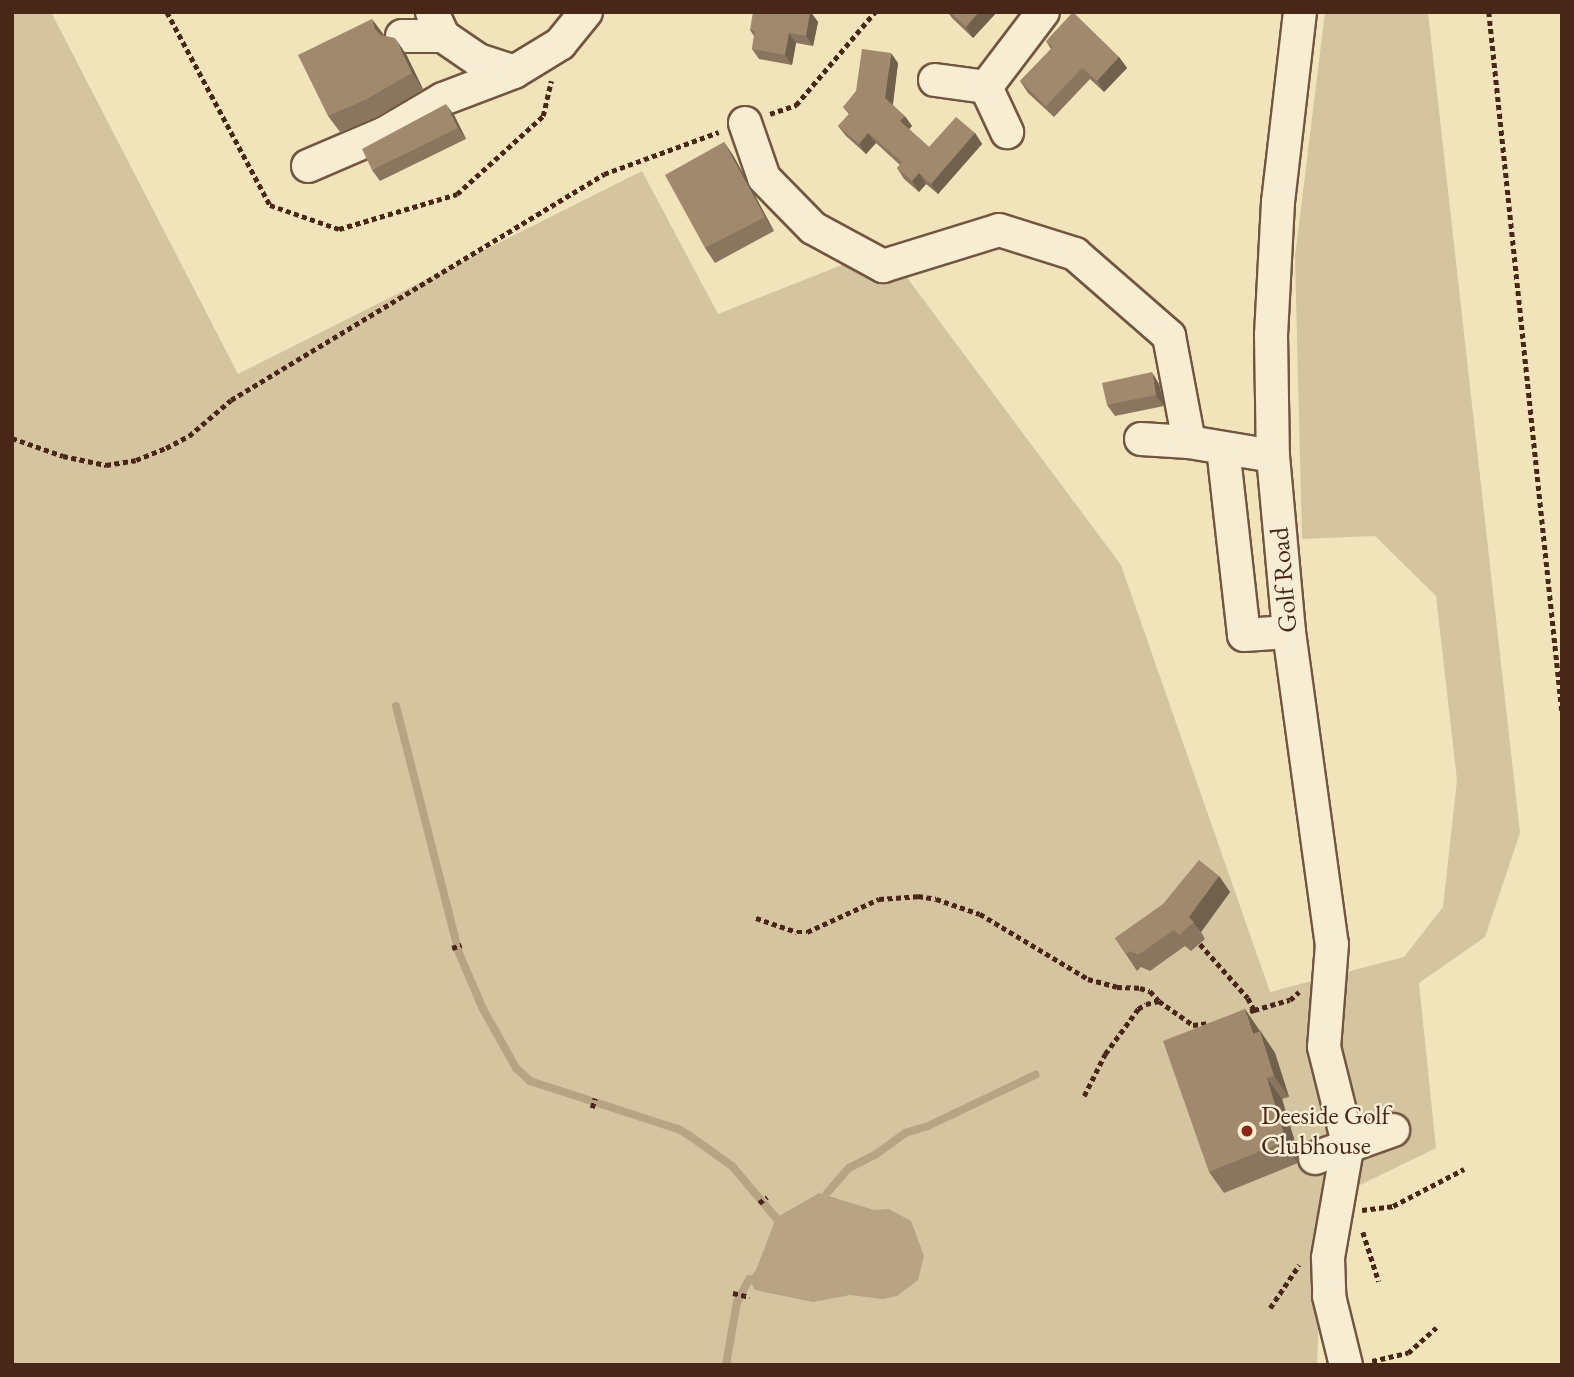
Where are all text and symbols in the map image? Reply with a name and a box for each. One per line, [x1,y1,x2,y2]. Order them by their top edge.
street label: Golf Road [1264,526,1304,634]
place label: Deeside Golf Clubhouse [1261,1100,1390,1162]
marker: Deeside Golf Clubhouse [1239,1123,1255,1139]

